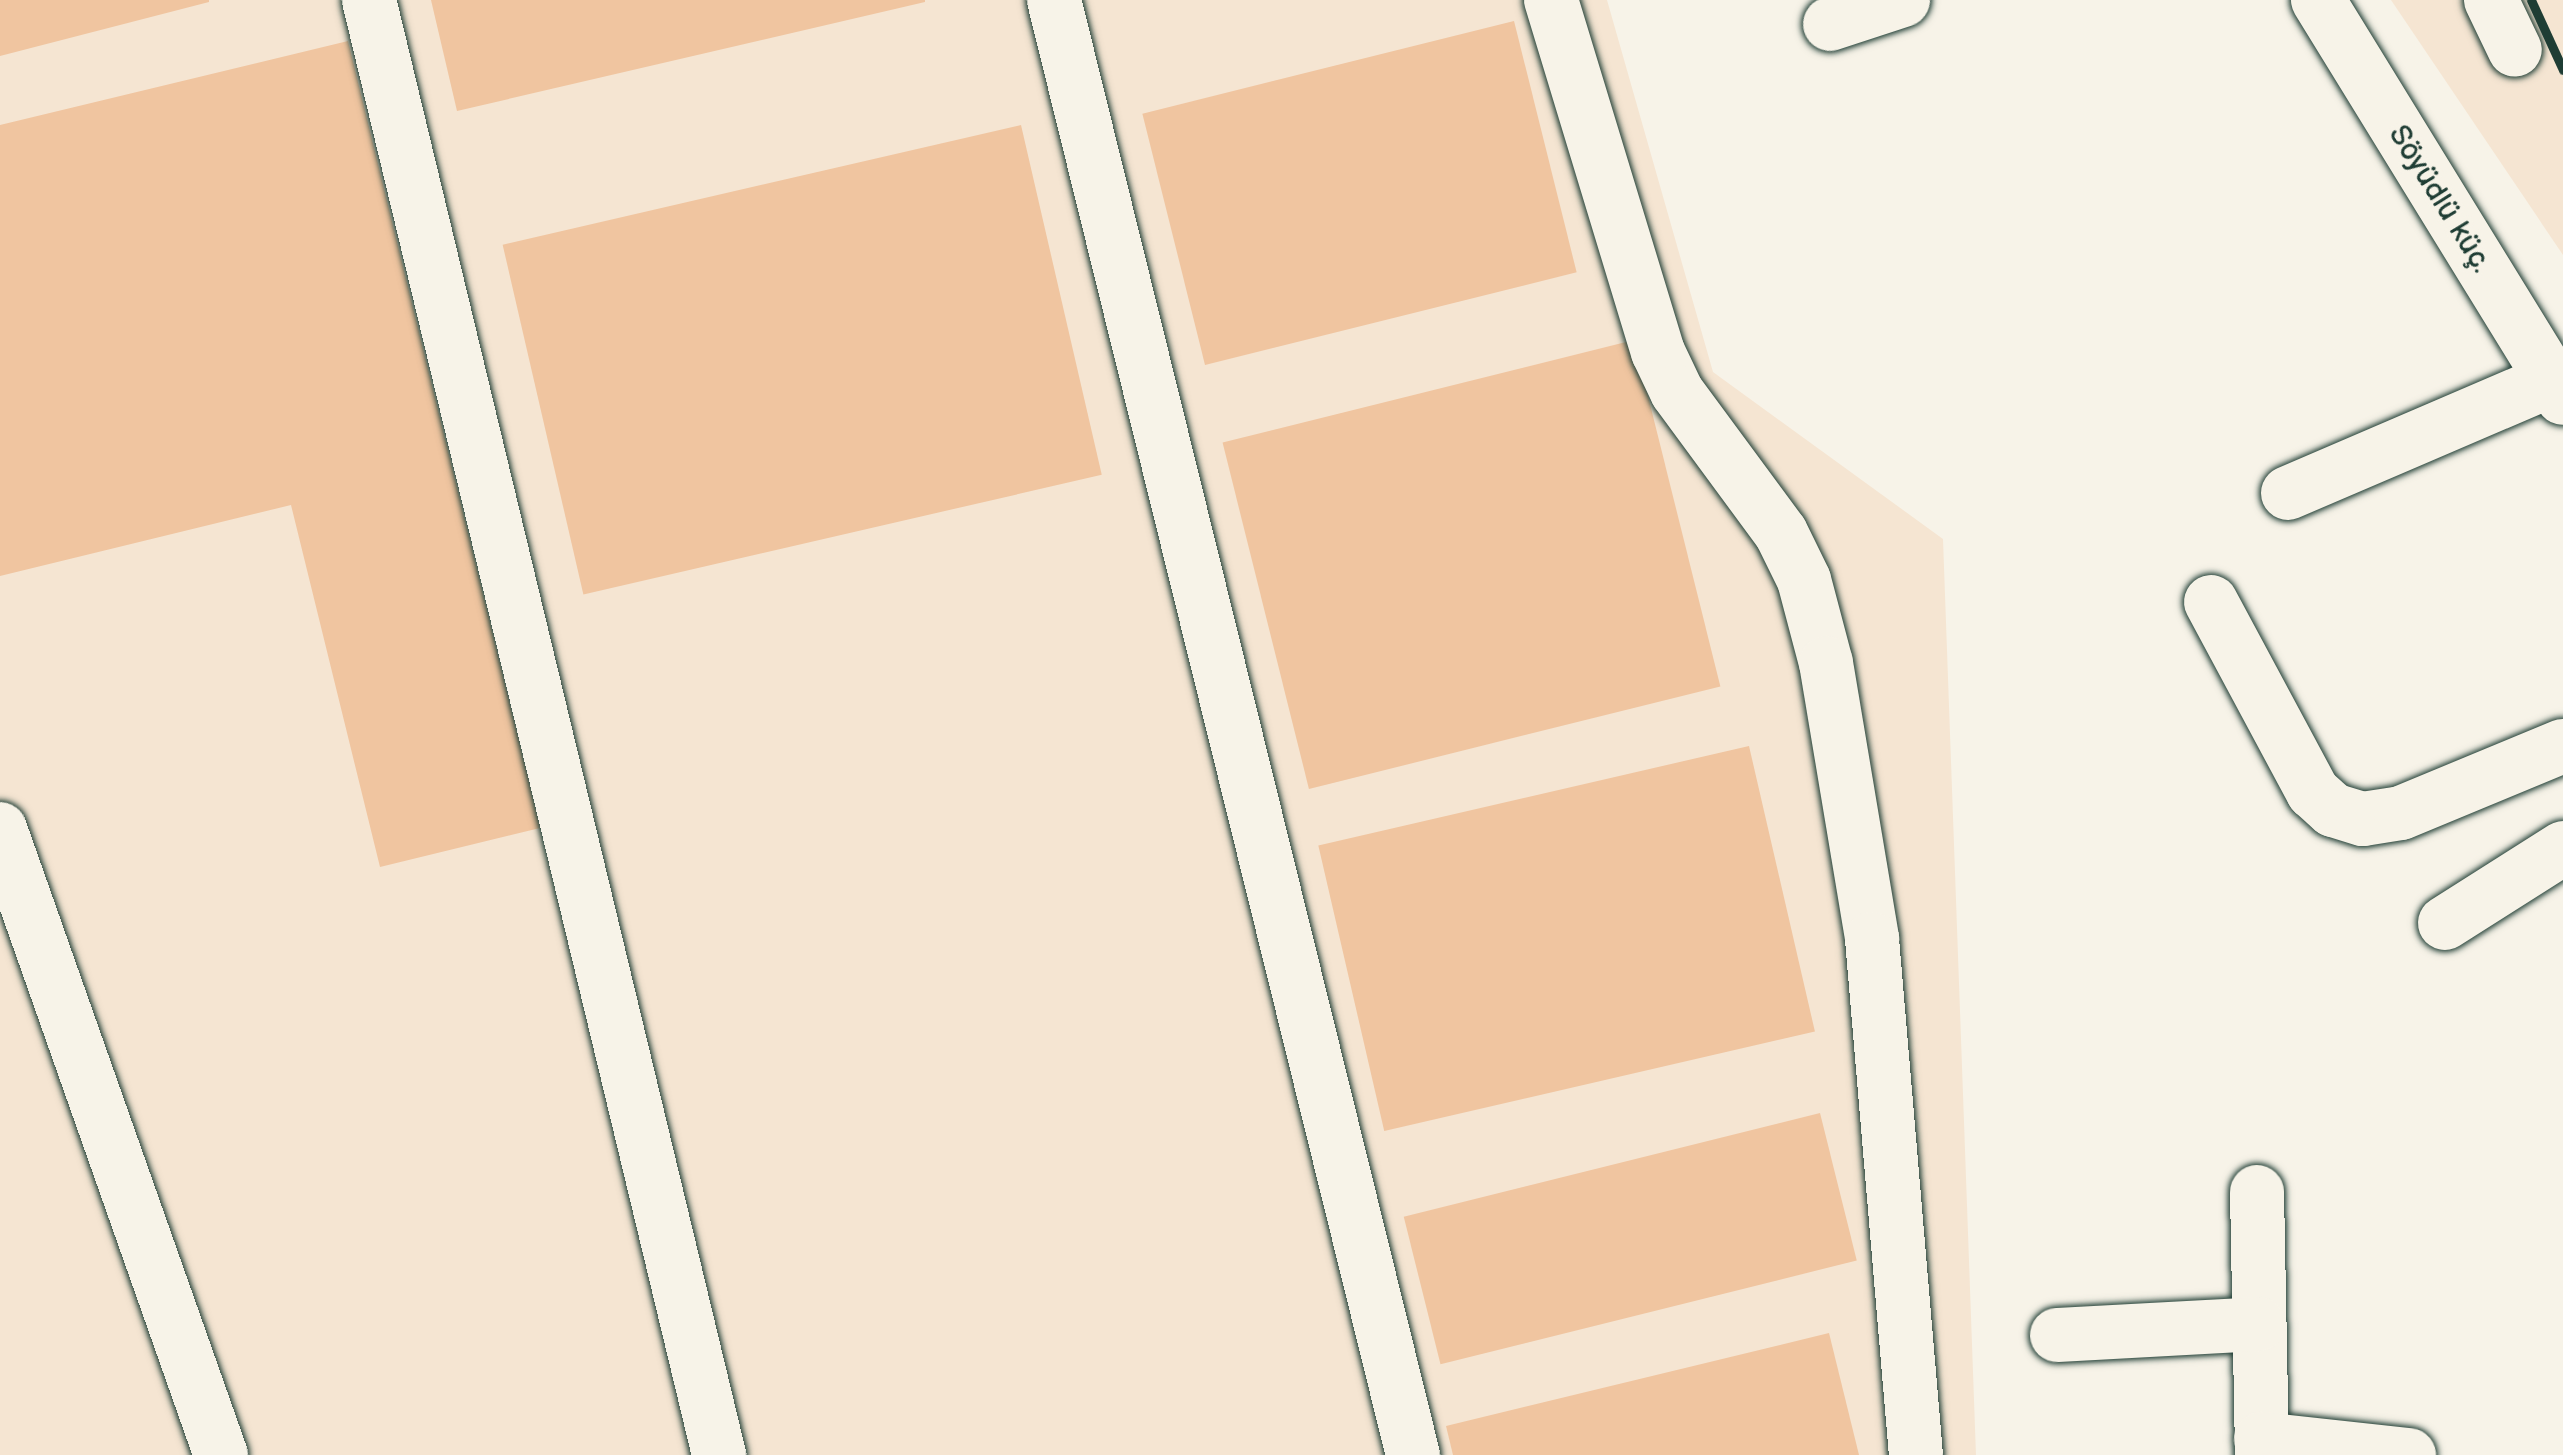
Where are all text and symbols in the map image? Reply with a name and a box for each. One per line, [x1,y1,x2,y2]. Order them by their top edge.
street label: Söyüdlü küç. [2380,119,2500,279]

